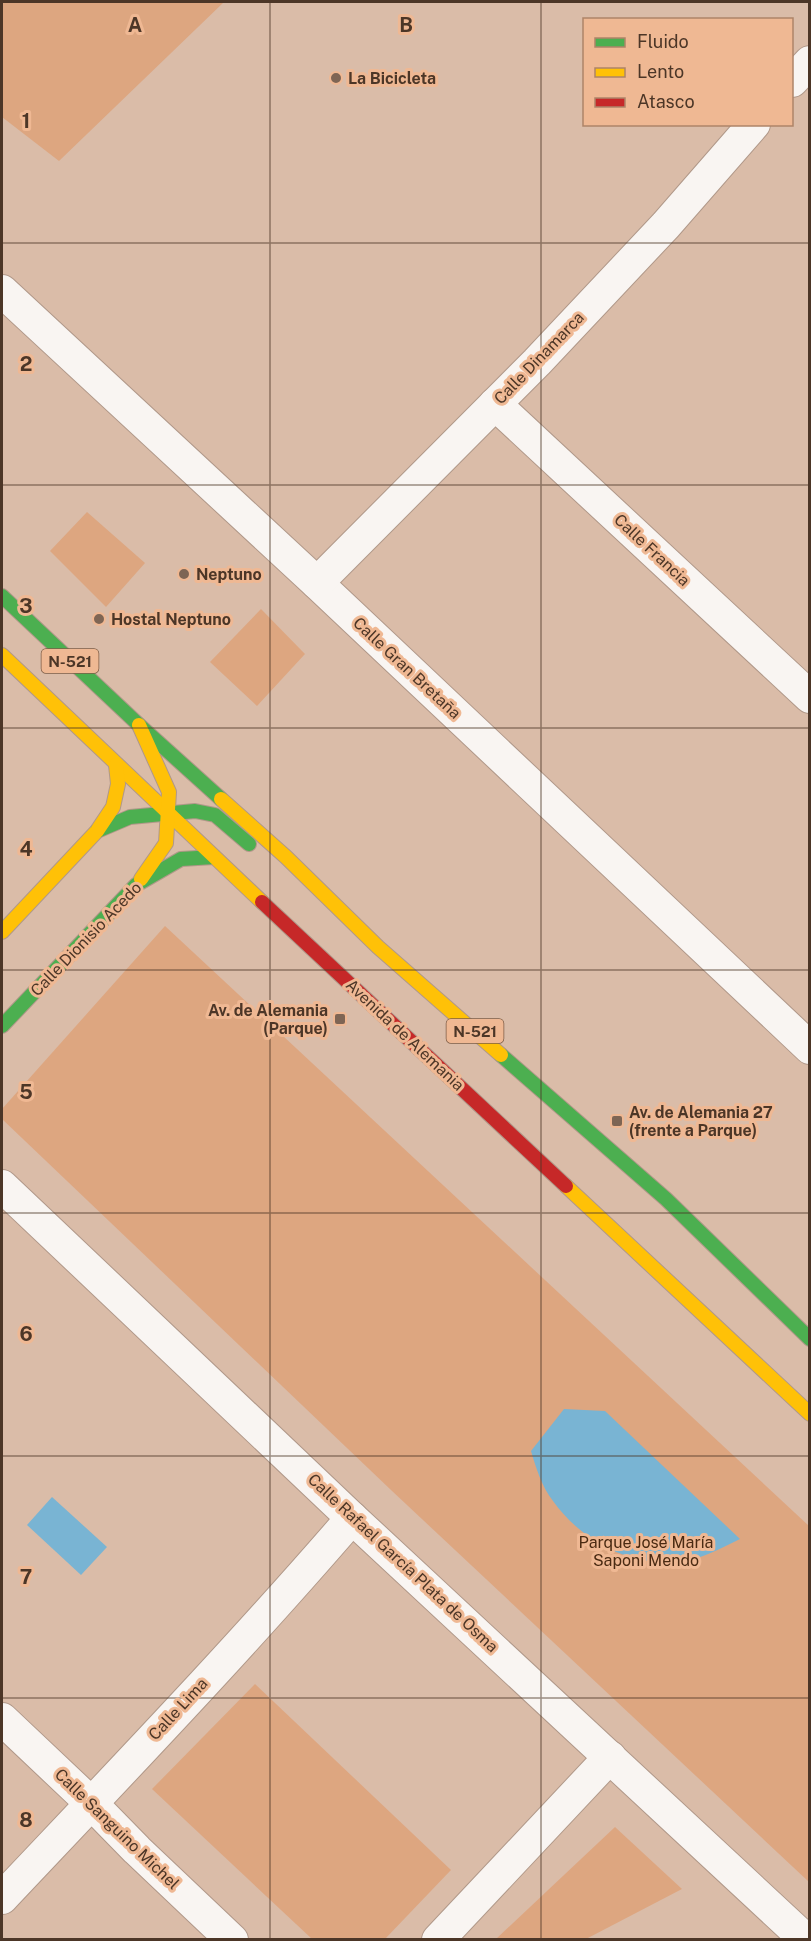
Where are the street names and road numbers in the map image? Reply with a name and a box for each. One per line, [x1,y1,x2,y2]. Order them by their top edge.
street label: Calle Dinamarca [490,308,588,408]
street label: Calle Francia [610,510,694,590]
street label: Calle Gran Bretaña [349,613,465,723]
road number: N-521 [42,649,98,673]
street label: Calle Dionisio Acedo [27,878,145,1000]
street label: Avenida de Alemania [342,975,468,1095]
road number: N-521 [446,1019,504,1043]
street label: Calle Rafael García Plata de Osma [304,1470,502,1656]
street label: Calle Lima [145,1674,211,1744]
street label: Calle Sanguino Michel [51,1765,183,1893]

